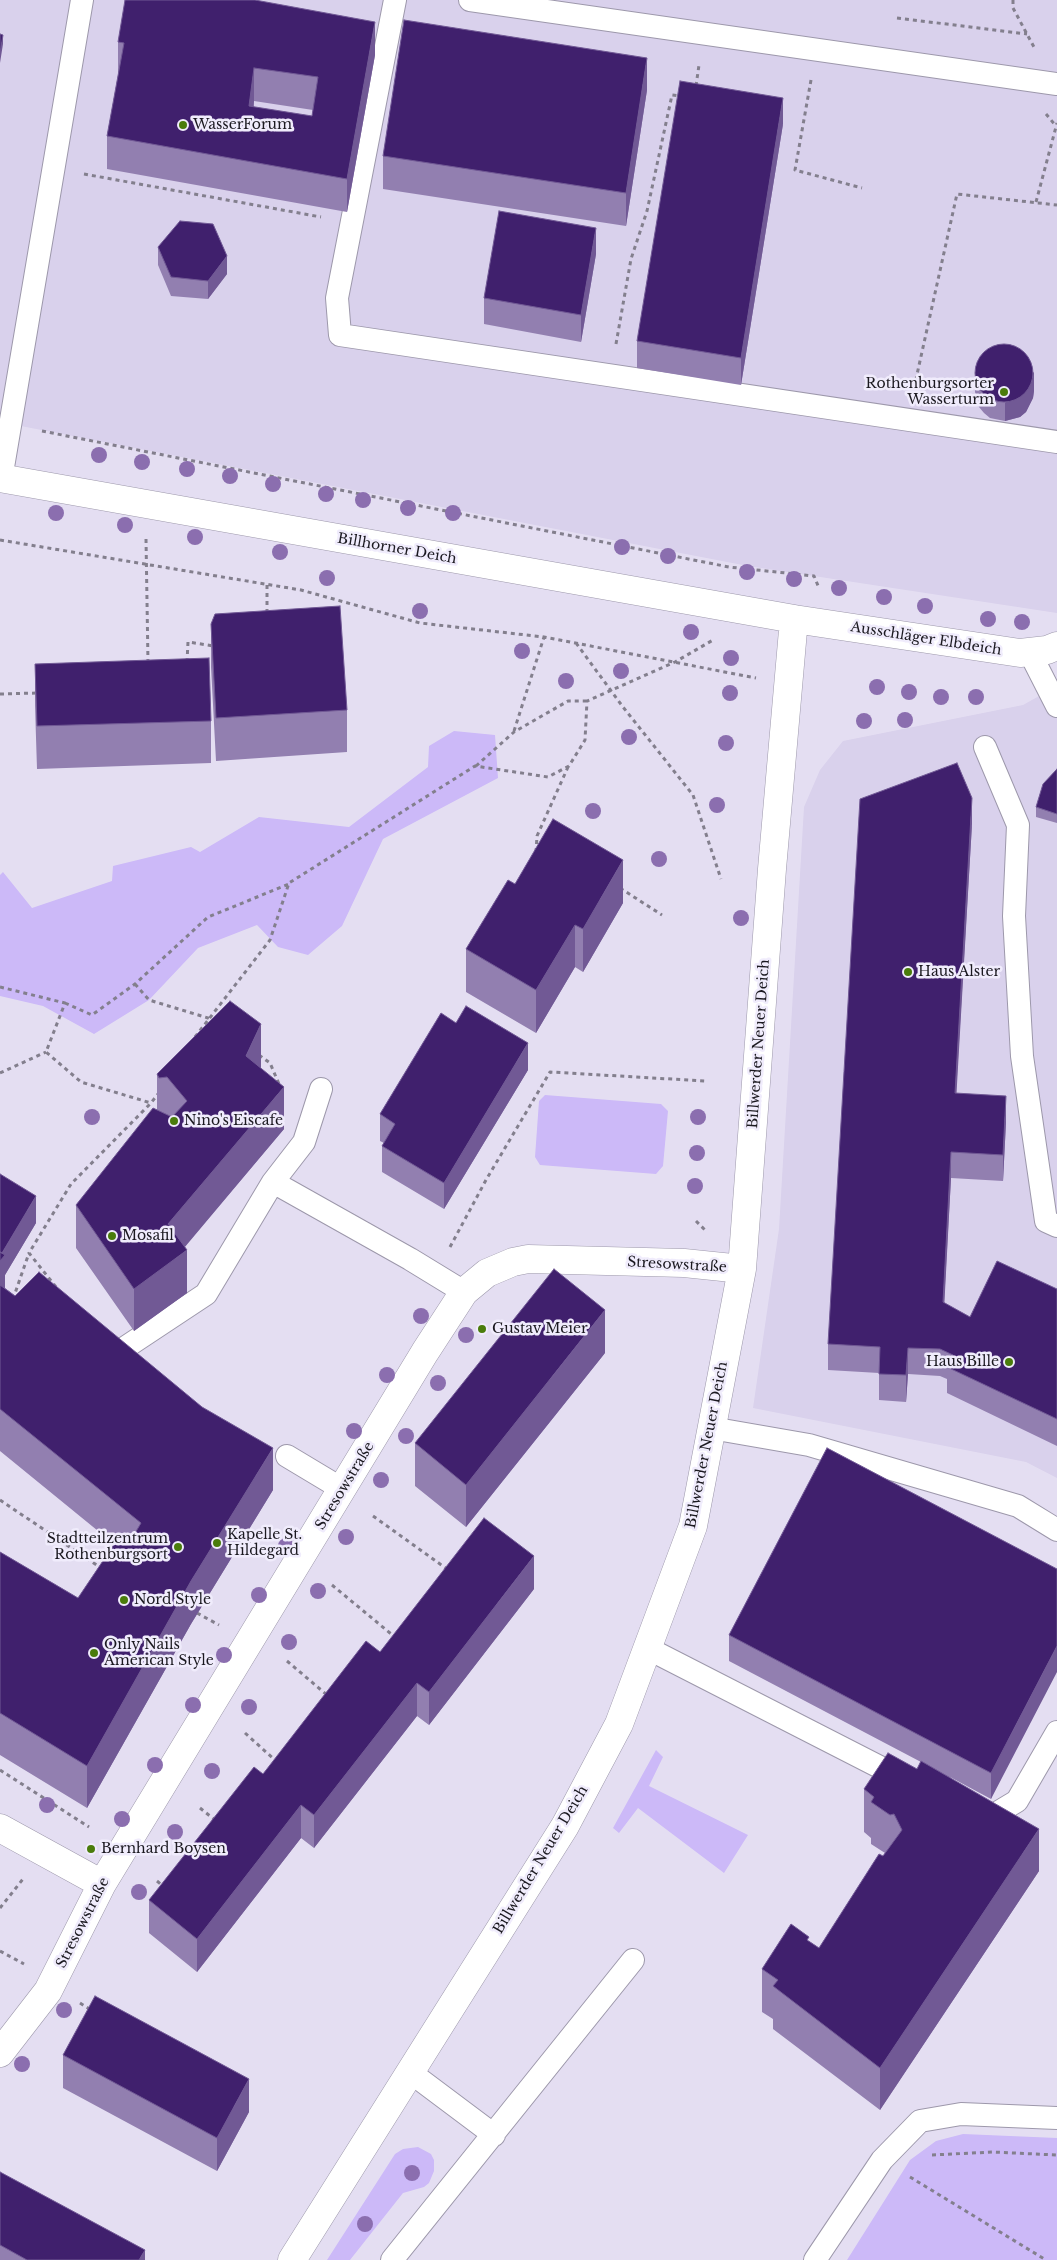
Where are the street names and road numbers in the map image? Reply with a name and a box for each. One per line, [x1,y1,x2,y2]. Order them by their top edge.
street label: Billhorner Deich [336,530,458,568]
street label: Ausschläger Elbdeich [849,619,1003,659]
street label: Billwerder Neuer Deich [745,959,773,1129]
street label: Stresowstraße [627,1254,727,1276]
street label: Billwerder Neuer Deich [683,1360,731,1530]
street label: Stresowstraße [312,1439,378,1533]
street label: Billwerder Neuer Deich [490,1783,592,1937]
street label: Stresowstraße [53,1875,113,1971]

